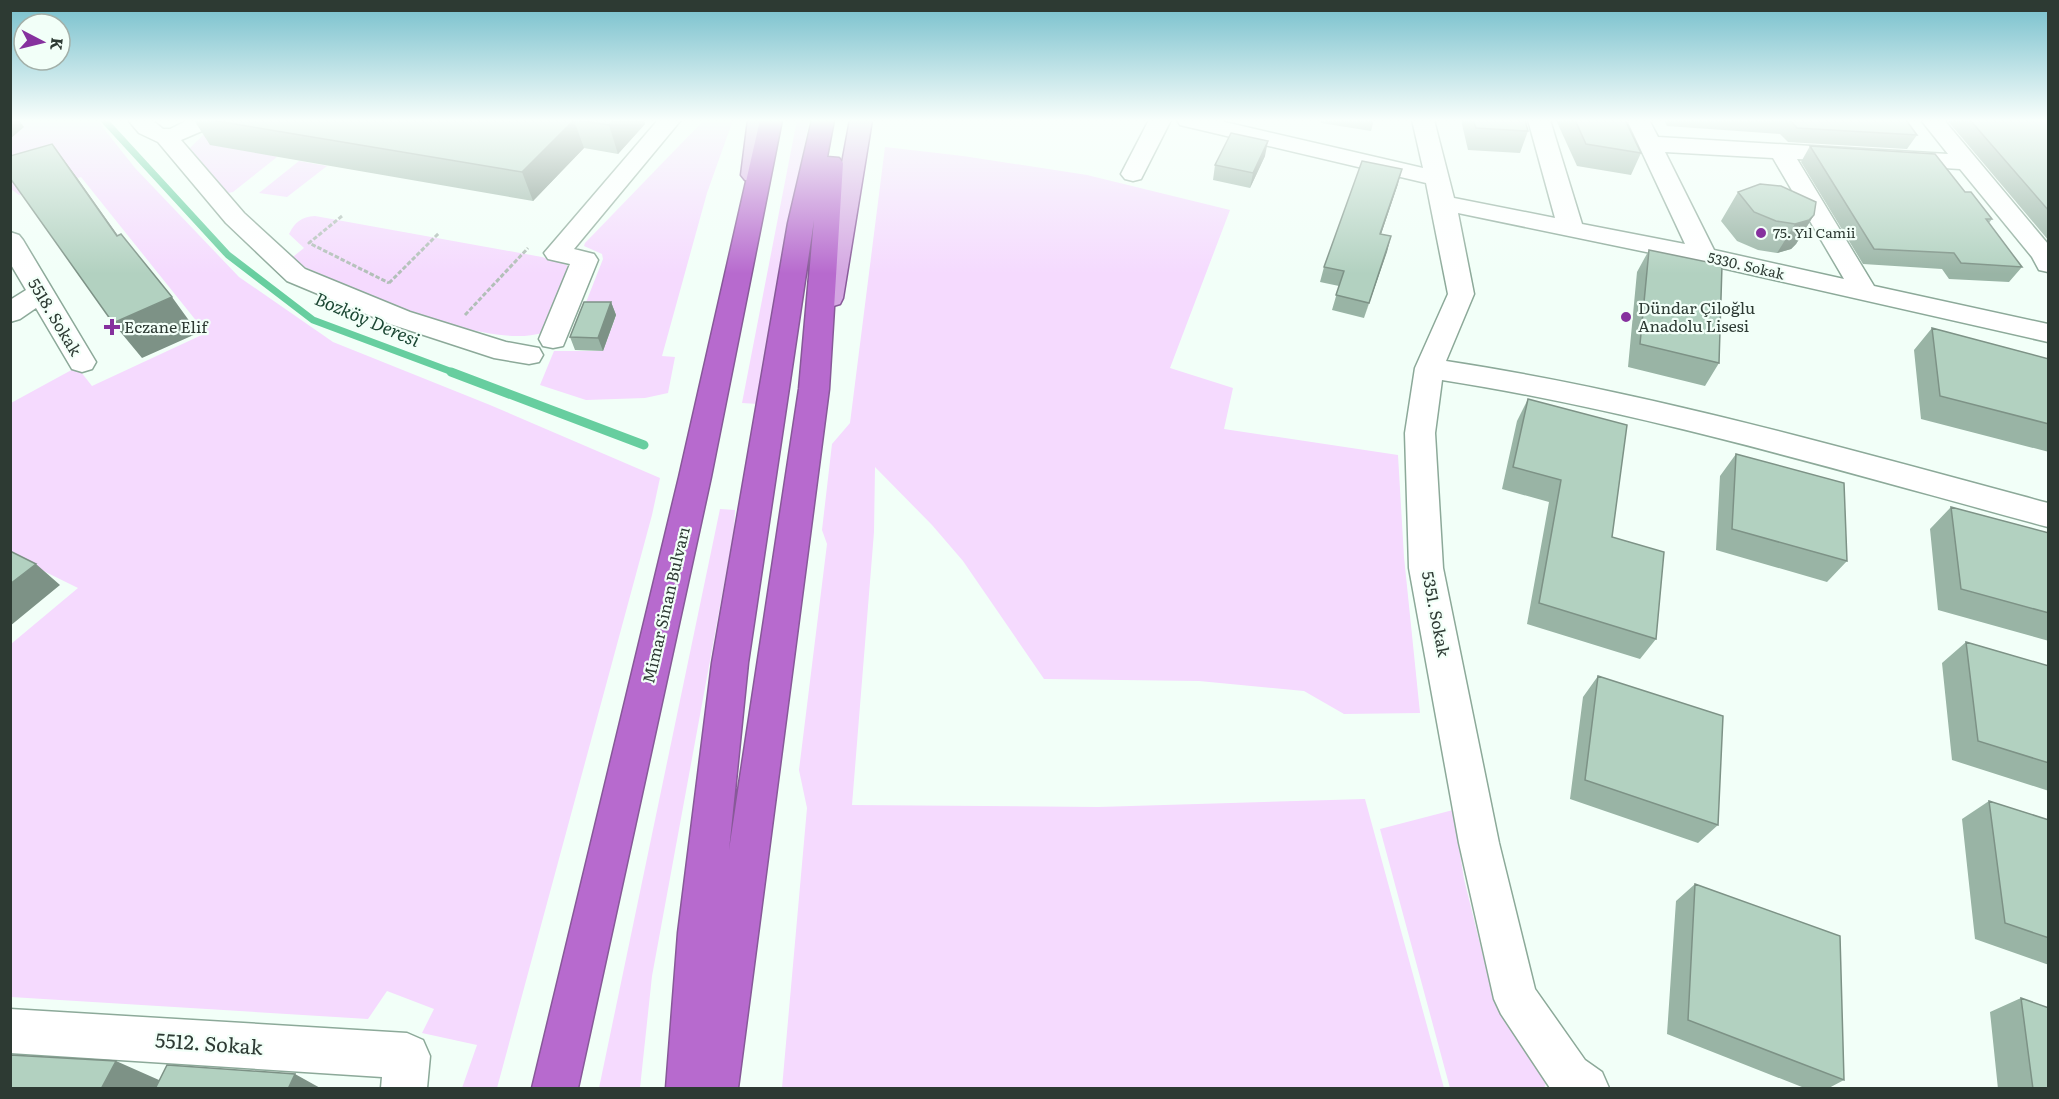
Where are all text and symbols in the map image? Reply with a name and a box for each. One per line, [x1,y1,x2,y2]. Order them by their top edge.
north arrow [12,12,72,72]
text: K [45,36,71,52]
place label: 75. Yıl Camii [1773,222,1856,242]
marker: 75. Yıl Camii [1754,226,1768,240]
street label: 5330. Sokak [1706,246,1787,284]
street label: 5518. Sokak [23,273,89,360]
water label: Bozköy Deresi [311,284,425,353]
place label: Dündar Çiloğlu Anadolu Lisesi [1638,295,1755,337]
marker: Dündar Çiloğlu Anadolu Lisesi [1619,310,1633,324]
place label: Eczane Elif [124,314,209,338]
marker: Eczane Elif [105,320,119,334]
street label: Mimar Sinan Bulvarı [635,524,695,685]
street label: 5351. Sokak [1417,569,1457,659]
street label: 5512. Sokak [154,1023,265,1061]

